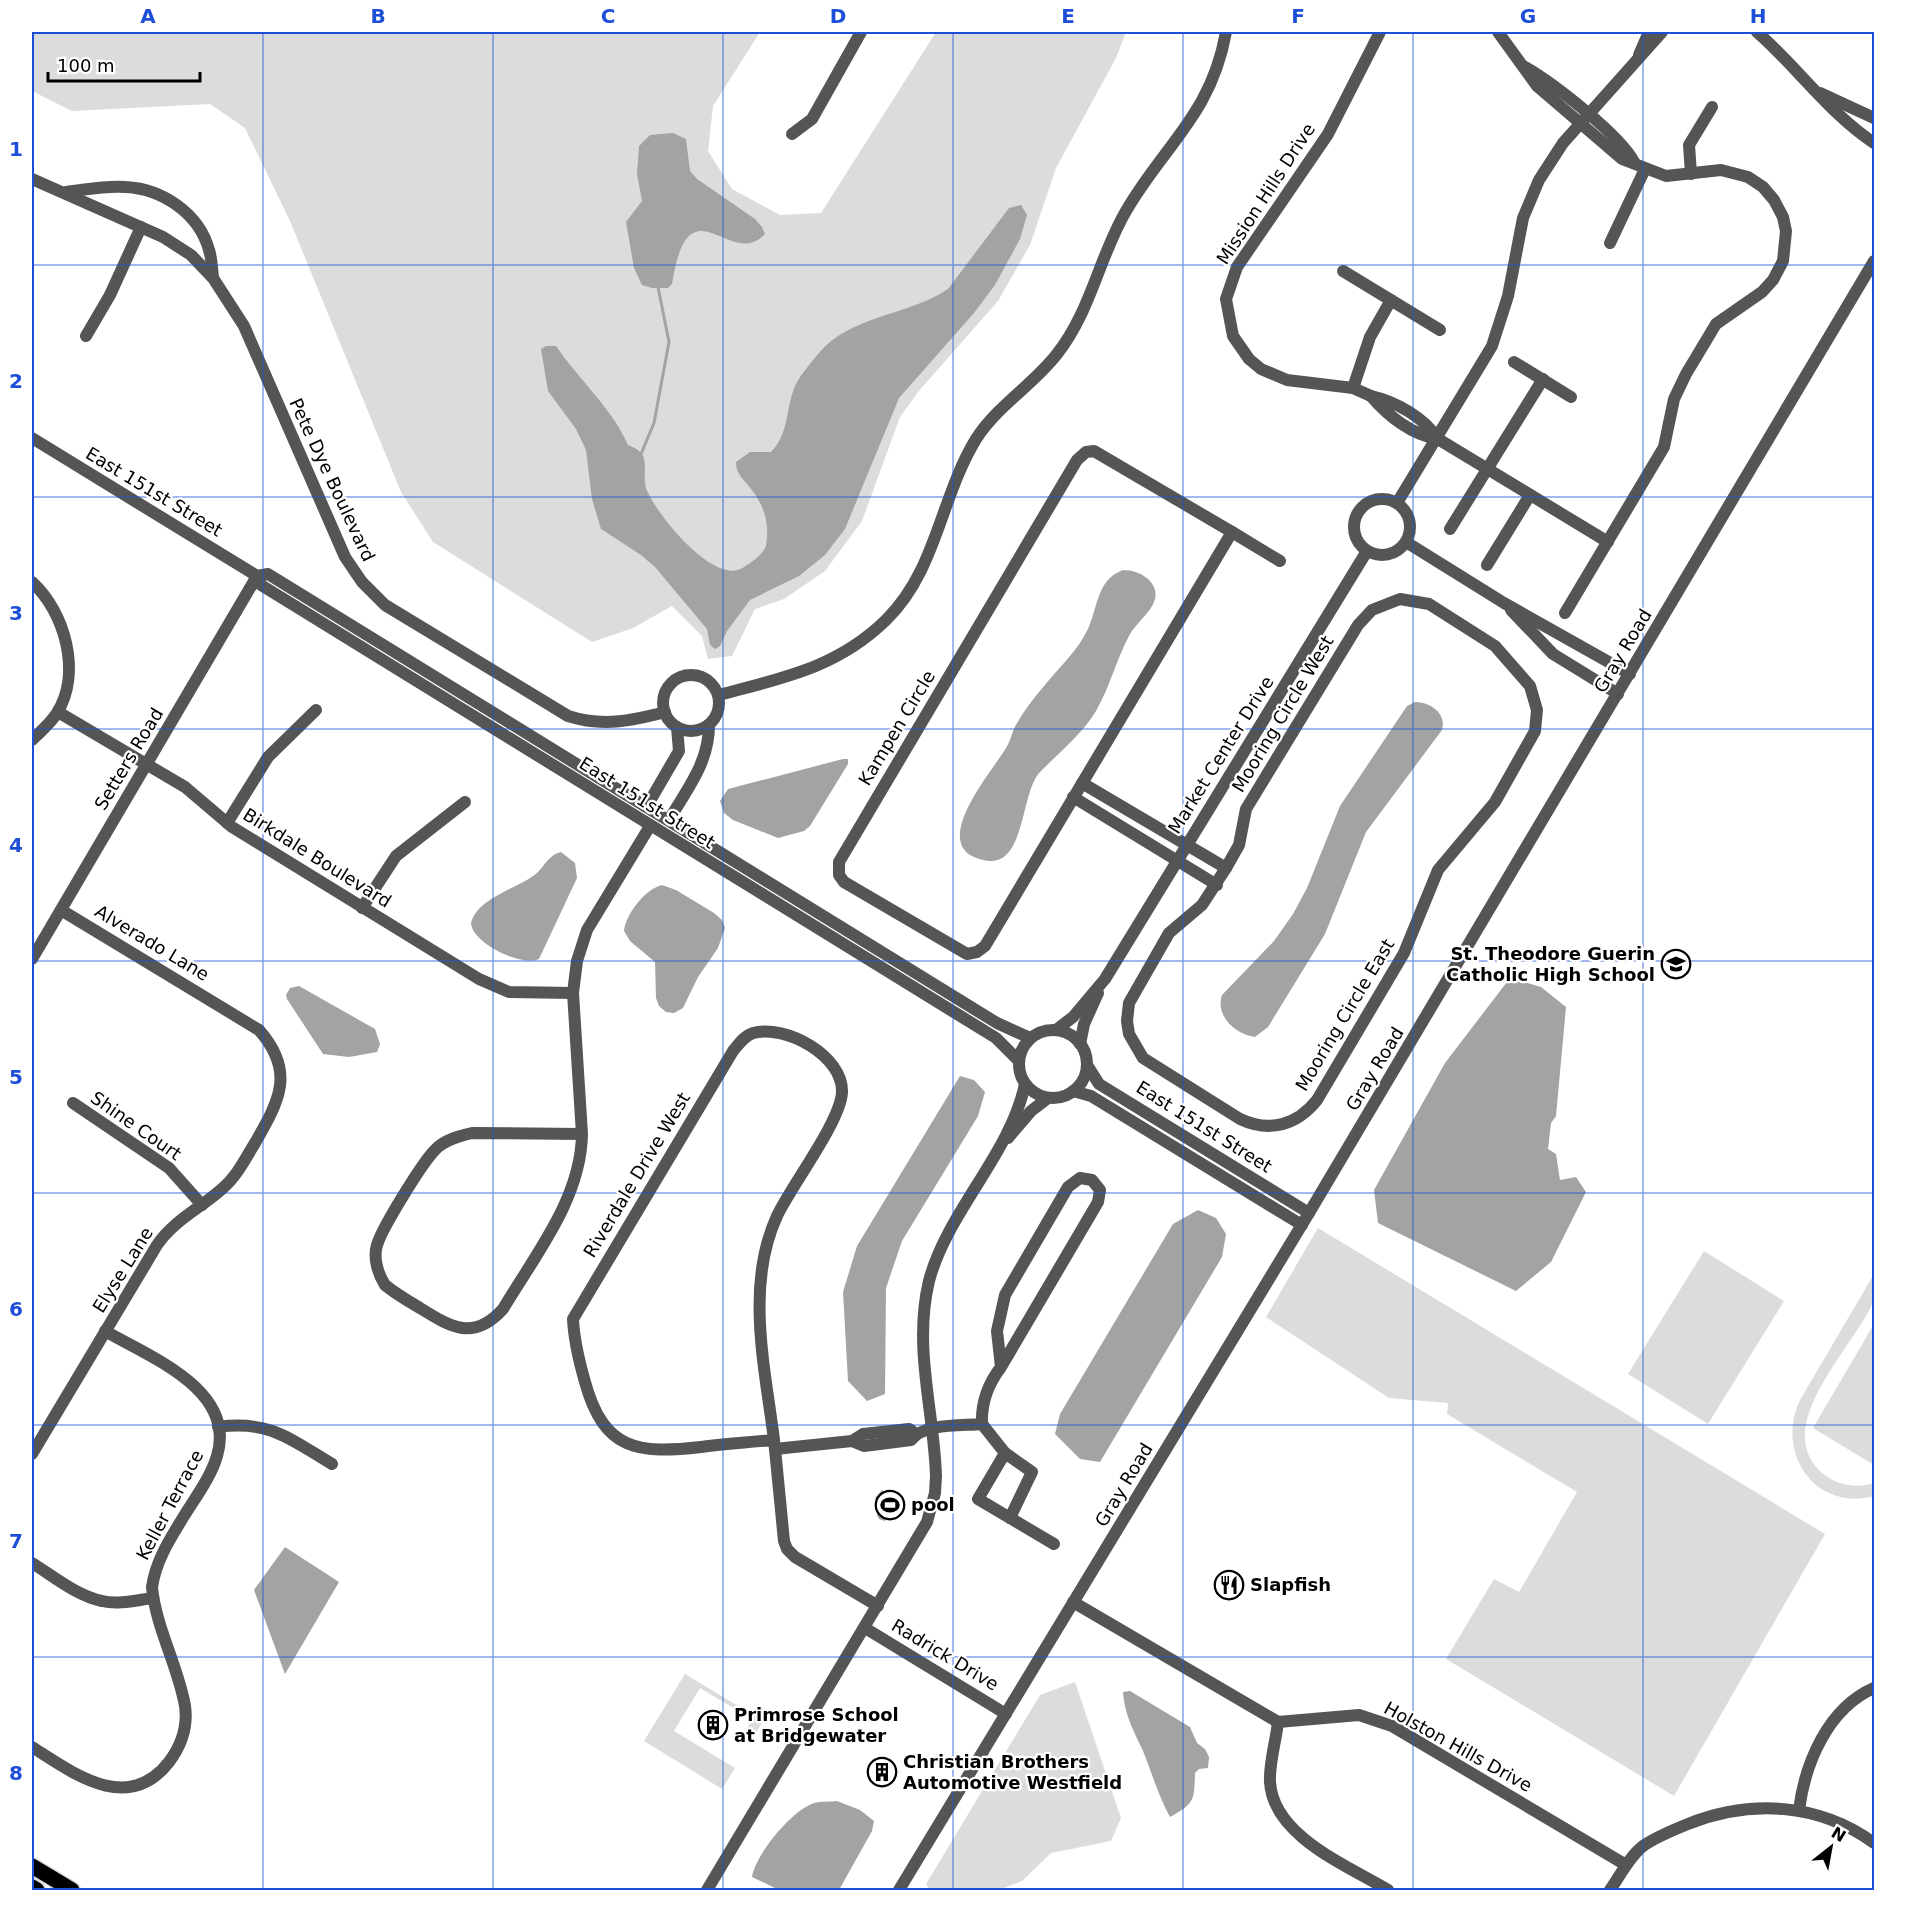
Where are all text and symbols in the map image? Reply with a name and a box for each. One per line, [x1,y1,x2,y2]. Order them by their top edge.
text: A [140,4,156,28]
text: B [370,4,386,28]
text: C [601,4,615,28]
text: D [830,4,846,28]
text: E [1061,4,1075,28]
text: F [1291,4,1305,28]
text: G [1520,4,1536,28]
text: H [1750,4,1766,28]
scale bar [48,45,200,83]
text: 100 m [57,55,115,76]
street label: Mission Hills Drive [1212,119,1319,268]
text: 1 [9,137,23,161]
text: 2 [9,369,23,393]
street label: Pete Dye Boulevard [285,395,379,565]
street label: East 151st Street [82,442,226,541]
text: 3 [9,601,23,625]
street label: Gray Road [1589,605,1656,696]
street label: Mooring Circle West [1227,632,1338,796]
street label: Kampen Circle [854,667,939,789]
street label: Market Center Drive [1163,672,1278,837]
street label: Setters Road [90,704,167,814]
street label: East 151st Street [576,752,719,853]
street label: Birkdale Boulevard [239,804,395,912]
text: 4 [9,833,23,857]
street label: Alverado Lane [91,900,213,985]
street label: Mooring Circle East [1291,935,1398,1095]
place label: St. Theodore Guerin Catholic High School [1446,943,1655,985]
school or university icon: St. Theodore Guerin Catholic High School [1660,948,1692,980]
street label: Gray Road [1341,1023,1408,1114]
text: 5 [9,1065,23,1089]
street label: East 151st Street [1133,1076,1276,1177]
street label: Shine Court [87,1087,186,1164]
street label: Riverdale Drive West [579,1089,694,1261]
street label: Elyse Lane [88,1223,157,1316]
text: 6 [9,1297,23,1321]
street label: Gray Road [1090,1439,1157,1530]
street label: Keller Terrace [132,1446,207,1563]
sports icon: pool [874,1489,906,1521]
place label: pool [911,1494,955,1515]
text: 7 [9,1529,23,1553]
restaurant icon: Slapfish [1213,1569,1245,1601]
place label: Slapfish [1250,1574,1331,1595]
street label: Radrick Drive [888,1614,1003,1695]
street label: Holston Hills Drive [1381,1697,1536,1796]
place label: Primrose School at Bridgewater [734,1704,899,1746]
building icon: Primrose School at Bridgewater [697,1709,729,1741]
place label: Christian Brothers Automotive Westfield [903,1751,1122,1793]
building icon: Christian Brothers Automotive Westfield [866,1756,898,1788]
text: 8 [9,1761,23,1785]
north arrow [1801,1817,1861,1877]
text: N [1828,1823,1849,1846]

